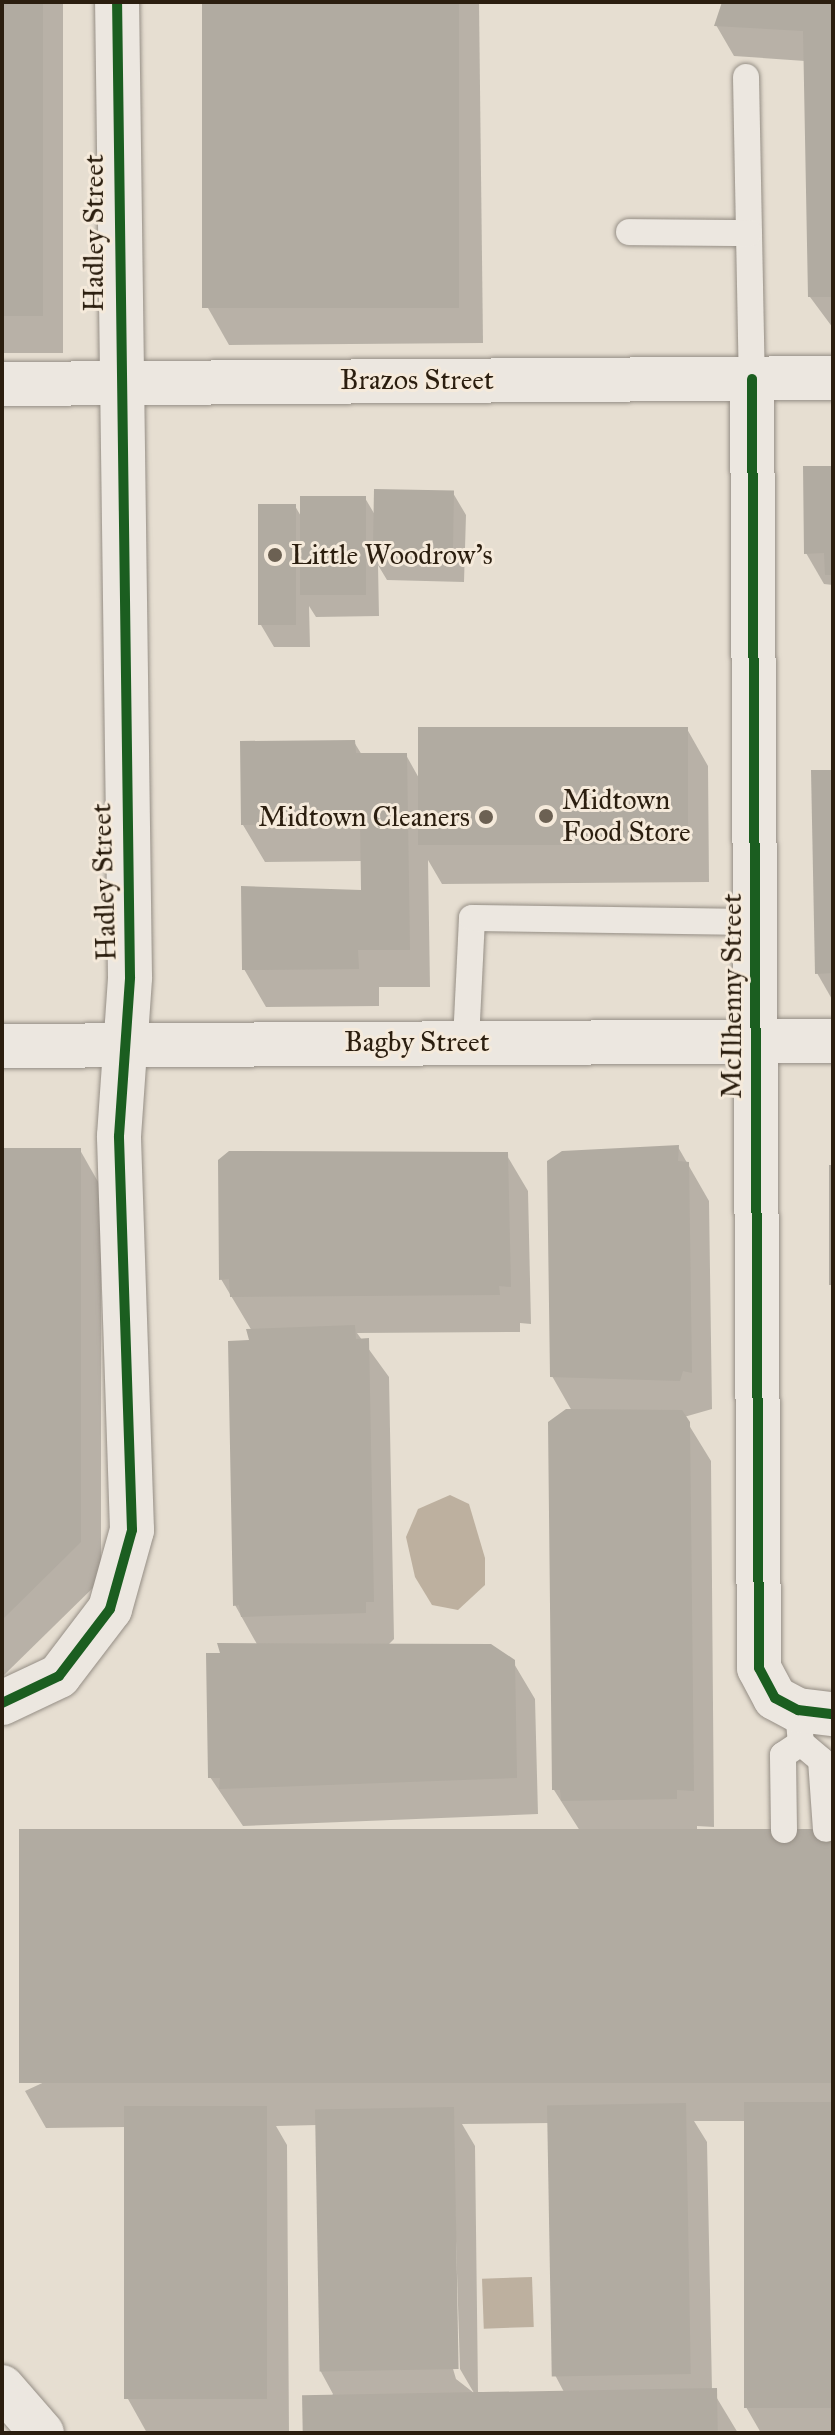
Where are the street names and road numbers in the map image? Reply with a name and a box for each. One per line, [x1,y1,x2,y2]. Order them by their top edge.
street label: Hadley Street [77,154,111,312]
street label: Brazos Street [340,363,494,397]
street label: Hadley Street [84,803,124,961]
street label: McIlhenny Street [715,893,749,1099]
street label: Bagby Street [344,1025,490,1059]

